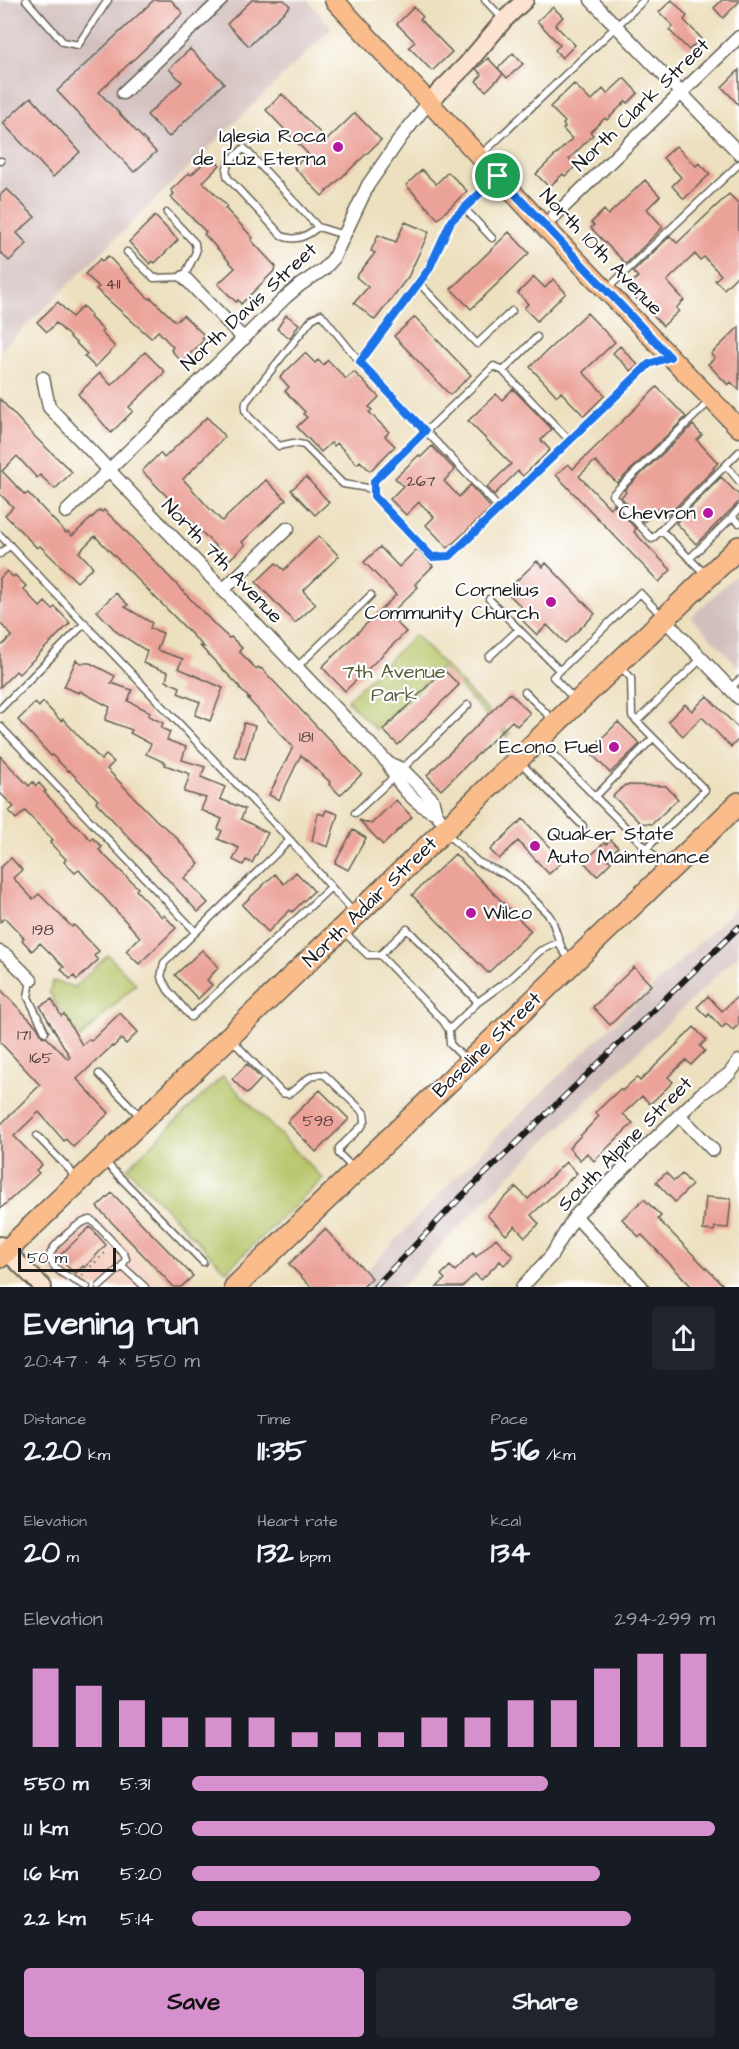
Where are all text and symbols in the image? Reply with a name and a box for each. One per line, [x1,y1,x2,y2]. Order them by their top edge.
street label: North Clark Street [566,32,716,178]
place label: Iglesia Roca de Luz Eterna [193,122,326,173]
marker: Iglesia Roca de Luz Eterna [331,140,345,154]
pin [472,150,523,201]
icon: arrive [481,159,514,192]
street label: North 10th Avenue [533,182,669,322]
street label: North Davis Street [175,236,323,378]
house number: 411 [106,273,120,295]
house number: 267 [406,470,436,492]
street label: North 7th Avenue [155,492,289,630]
place label: Chevron [618,499,696,527]
marker: Chevron [701,506,715,520]
place label: Cornelius Community Church [364,576,539,628]
marker: Cornelius Community Church [544,595,558,609]
park label: 7th Avenue Park [342,658,446,709]
house number: 181 [299,726,313,748]
place label: Econo Fuel [499,733,602,761]
marker: Econo Fuel [607,740,621,754]
place label: Quaker State Auto Maintenance [547,820,710,871]
street label: North Adair Street [296,830,444,974]
marker: Quaker State Auto Maintenance [528,839,542,853]
place label: Wilco [483,899,532,927]
marker: Wilco [464,906,478,920]
house number: 198 [32,919,54,941]
street label: Baseline Street [426,986,548,1104]
house number: 171 [17,1024,31,1046]
house number: 165 [29,1047,53,1069]
street label: South Alpine Street [551,1070,699,1218]
house number: 598 [303,1110,333,1132]
scale bar [18,1245,116,1272]
text: 50 m [27,1247,67,1269]
text: Evening run [24,1301,198,1347]
button: share [652,1307,715,1370]
text: 20:47 · 4 × 550 m [24,1347,200,1375]
text: Distance [24,1408,86,1430]
text: Time [257,1408,291,1430]
text: Pace [491,1408,528,1430]
text: 2.20 [24,1430,81,1472]
text: 11:35 [257,1430,307,1472]
text: 5:16 [491,1430,540,1472]
text: km [81,1444,110,1466]
text: /km [540,1444,576,1466]
text: Elevation [24,1510,87,1532]
text: Heart rate [257,1510,338,1532]
text: kcal [491,1510,521,1532]
text: 20 [24,1532,60,1574]
text: 132 [257,1532,294,1574]
text: 134 [491,1532,530,1574]
text: m [60,1546,79,1568]
text: bpm [294,1546,330,1568]
text: Elevation [24,1605,103,1633]
text: 294–299 m [615,1605,715,1633]
text: 550 m [24,1770,89,1798]
text: 5:31 [120,1770,150,1798]
text: 1.1 km [24,1815,68,1843]
text: 5:00 [120,1815,163,1843]
text: 1.6 km [24,1860,78,1888]
text: 5:20 [120,1860,162,1888]
text: 2.2 km [24,1905,86,1933]
text: 5:14 [120,1905,154,1933]
button: Save [24,1968,364,2037]
button: Share [376,1968,715,2037]

